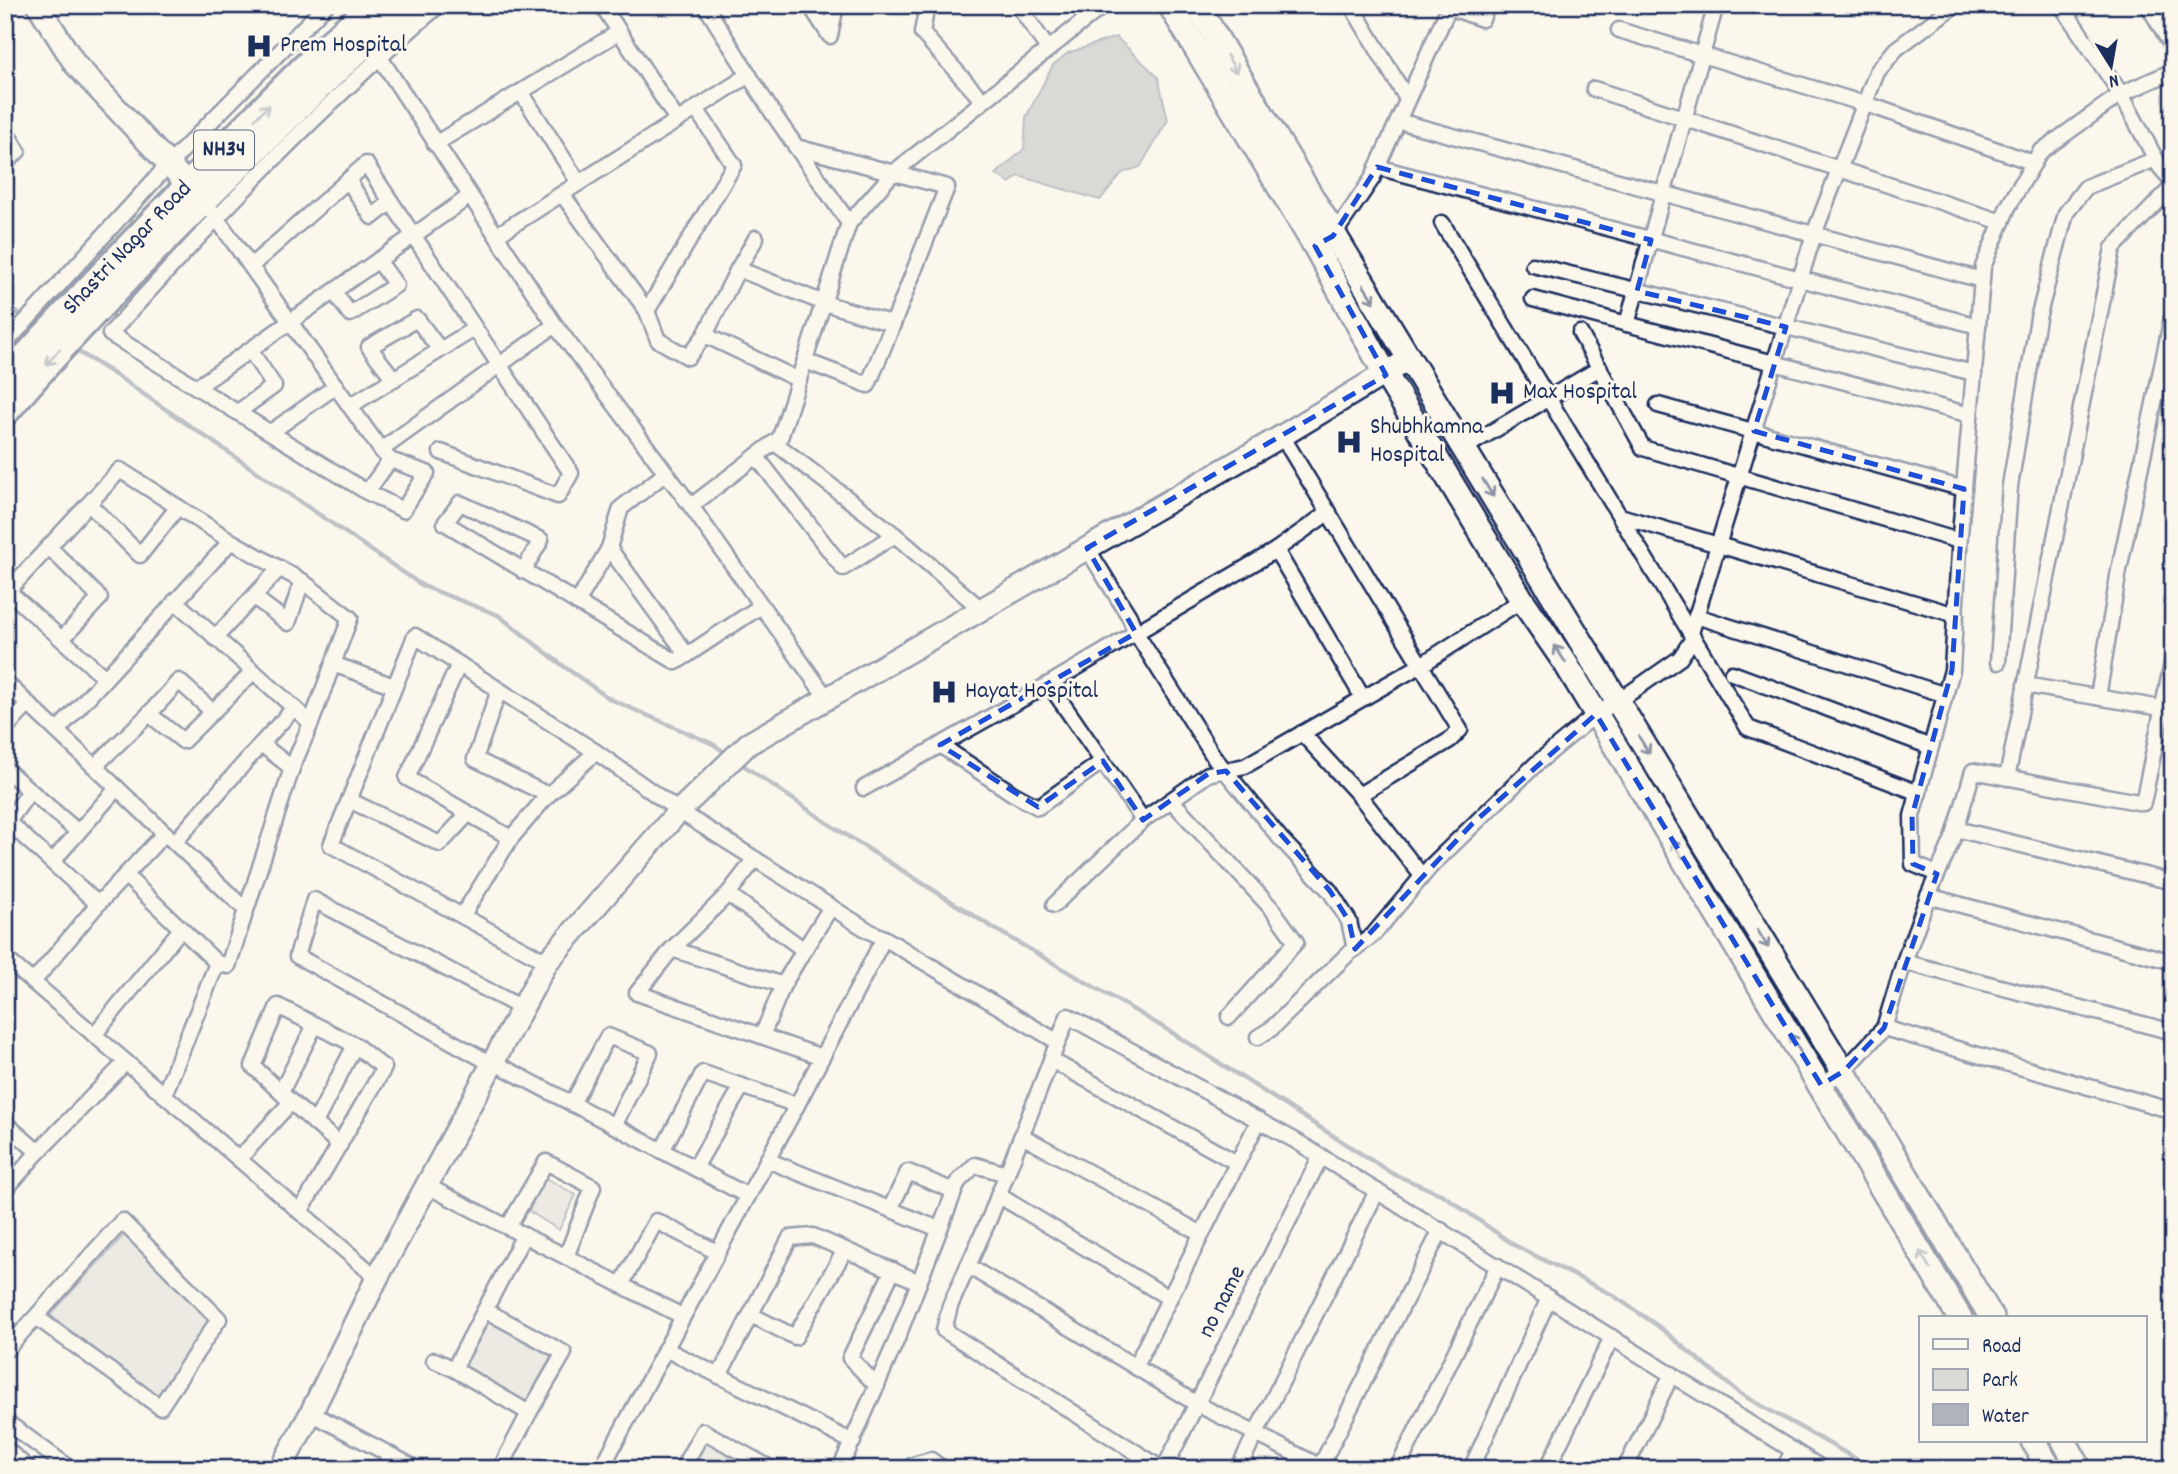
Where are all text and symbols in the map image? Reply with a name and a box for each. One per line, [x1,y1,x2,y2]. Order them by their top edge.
place label: Prem Hospital [280,29,407,63]
hospital icon: Prem Hospital [244,31,274,61]
north arrow [2076,32,2146,102]
one-way arrow [1226,53,1239,74]
text: N [2106,65,2121,93]
one-way arrow [253,103,270,120]
road number: NH34 [194,130,254,169]
street label: Shastri Nagar Road [55,174,201,323]
one-way arrow [1363,283,1377,303]
one-way arrow [45,348,61,366]
place label: Max Hospital [1523,376,1637,410]
hospital icon: Max Hospital [1487,378,1517,408]
place label: Shubhkamna Hospital [1370,411,1484,473]
hospital icon: Shubhkamna Hospital [1334,427,1364,457]
one-way arrow [1481,477,1495,497]
one-way arrow [1553,645,1567,664]
place label: Hayat Hospital [965,675,1099,709]
hospital icon: Hayat Hospital [929,677,959,707]
one-way arrow [1637,735,1651,755]
one-way arrow [1670,839,1684,859]
one-way arrow [1756,929,1770,949]
one-way arrow [1788,1034,1802,1054]
one-way arrow [1918,1250,1932,1270]
street label: no name [1190,1260,1256,1344]
legend [1919,1316,2146,1442]
text: Road [1982,1333,2021,1363]
text: Park [1982,1367,2018,1397]
text: Water [1982,1403,2029,1433]

